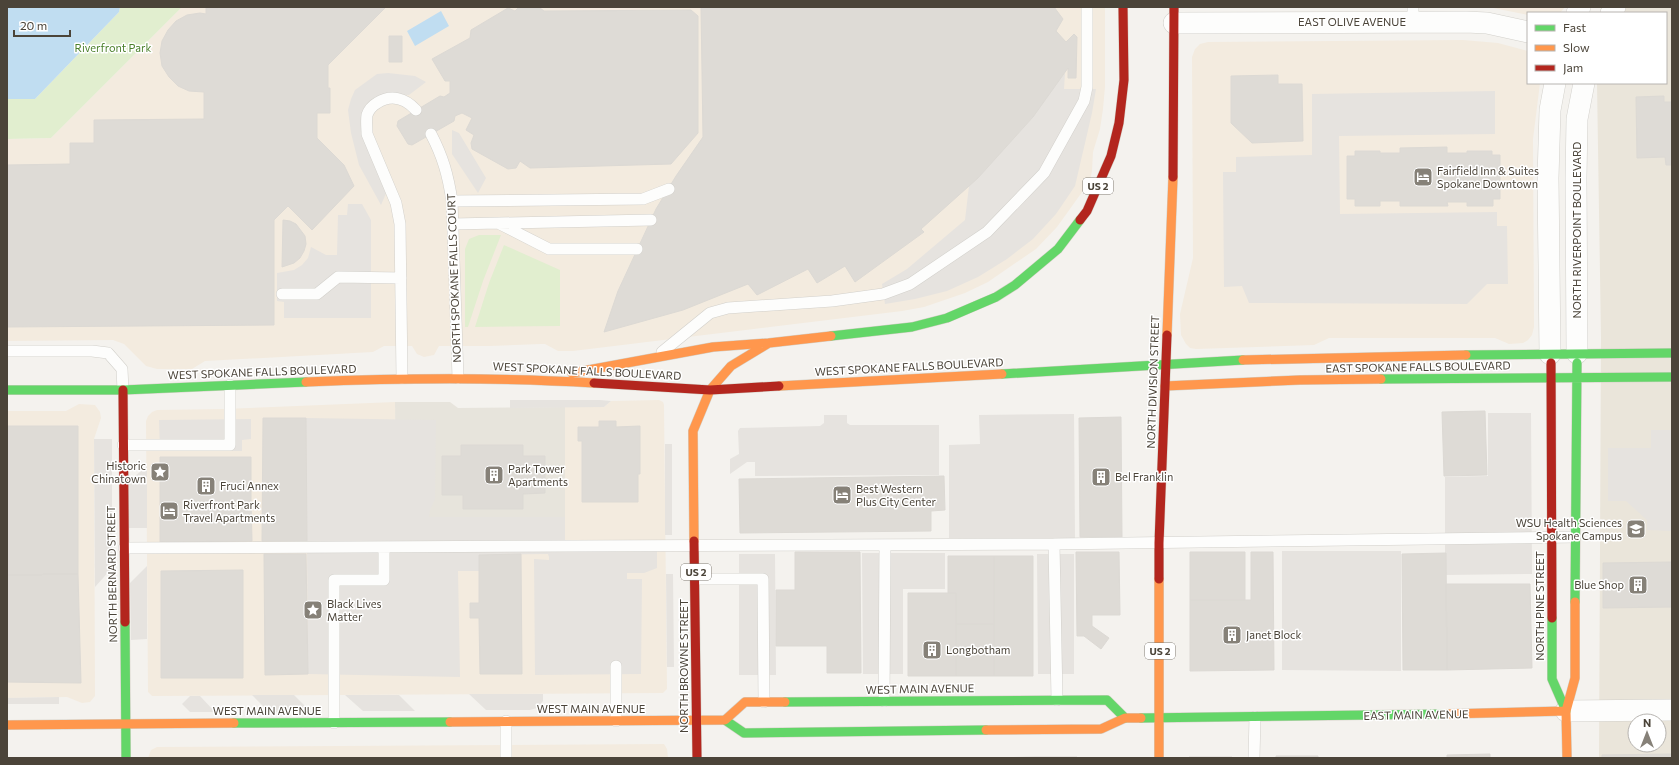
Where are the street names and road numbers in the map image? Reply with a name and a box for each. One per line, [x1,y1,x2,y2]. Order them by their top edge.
street label: EAST OLIVE AVENUE [1298,15,1406,28]
street label: NORTH RIVERPOINT BOULEVARD [1570,142,1583,318]
road number: US 2 [1083,178,1113,194]
street label: NORTH SPOKANE FALLS COURT [444,193,463,363]
street label: NORTH DIVISION STREET [1144,315,1161,449]
street label: WEST SPOKANE FALLS BOULEVARD [814,355,1004,378]
street label: EAST SPOKANE FALLS BOULEVARD [1325,358,1511,375]
street label: WEST SPOKANE FALLS BOULEVARD [492,359,682,382]
street label: WEST SPOKANE FALLS BOULEVARD [167,362,357,381]
street label: NORTH BERNARD STREET [104,505,119,643]
street label: NORTH PINE STREET [1533,551,1546,661]
road number: US 2 [681,564,711,580]
street label: NORTH BROWNE STREET [677,599,690,733]
road number: US 2 [1145,643,1175,659]
street label: WEST MAIN AVENUE [866,681,974,696]
street label: WEST MAIN AVENUE [537,702,645,715]
street label: WEST MAIN AVENUE [213,704,321,717]
street label: EAST MAIN AVENUE [1363,707,1469,722]

